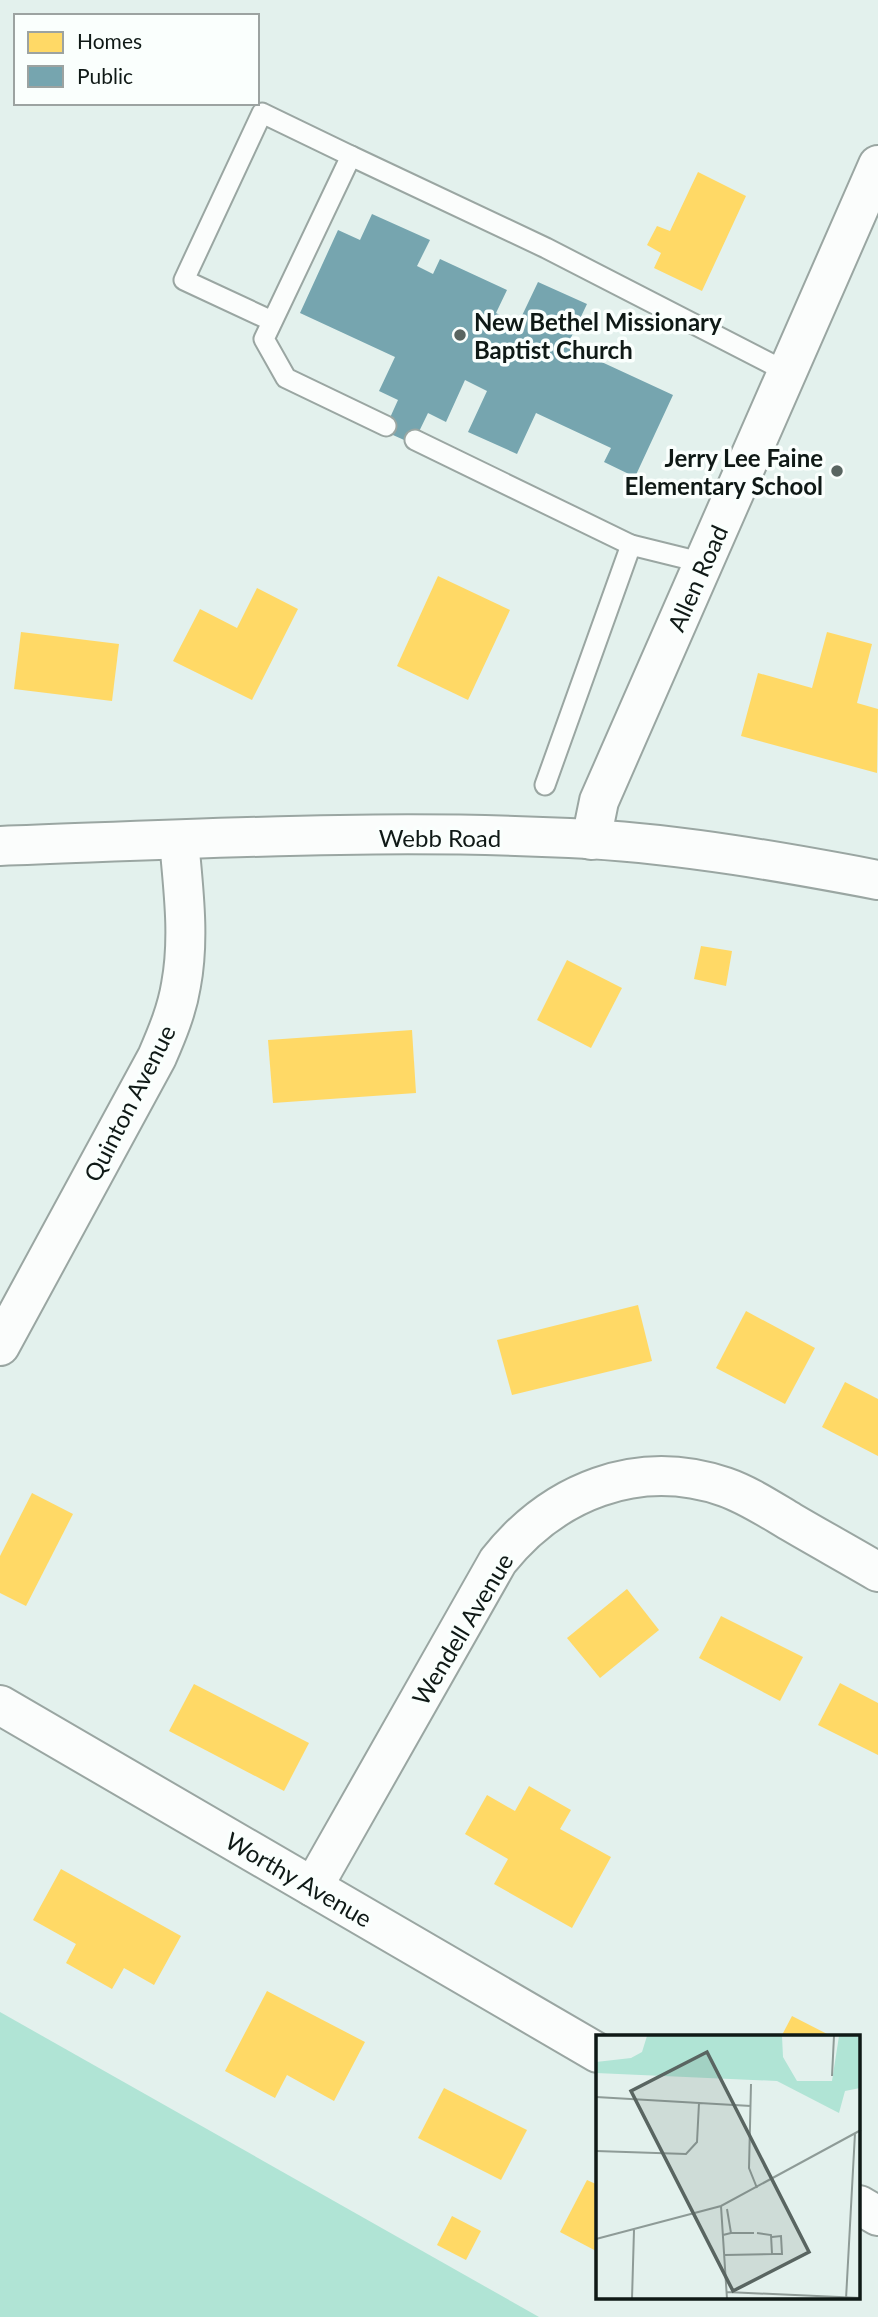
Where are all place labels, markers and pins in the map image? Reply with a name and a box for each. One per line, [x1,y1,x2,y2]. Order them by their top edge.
place label: New Bethel Missionary Baptist Church [474,307,722,364]
marker: New Bethel Missionary Baptist Church [452,327,468,343]
place label: Jerry Lee Faine Elementary School [624,443,823,500]
marker: Jerry Lee Faine Elementary School [829,463,845,479]

